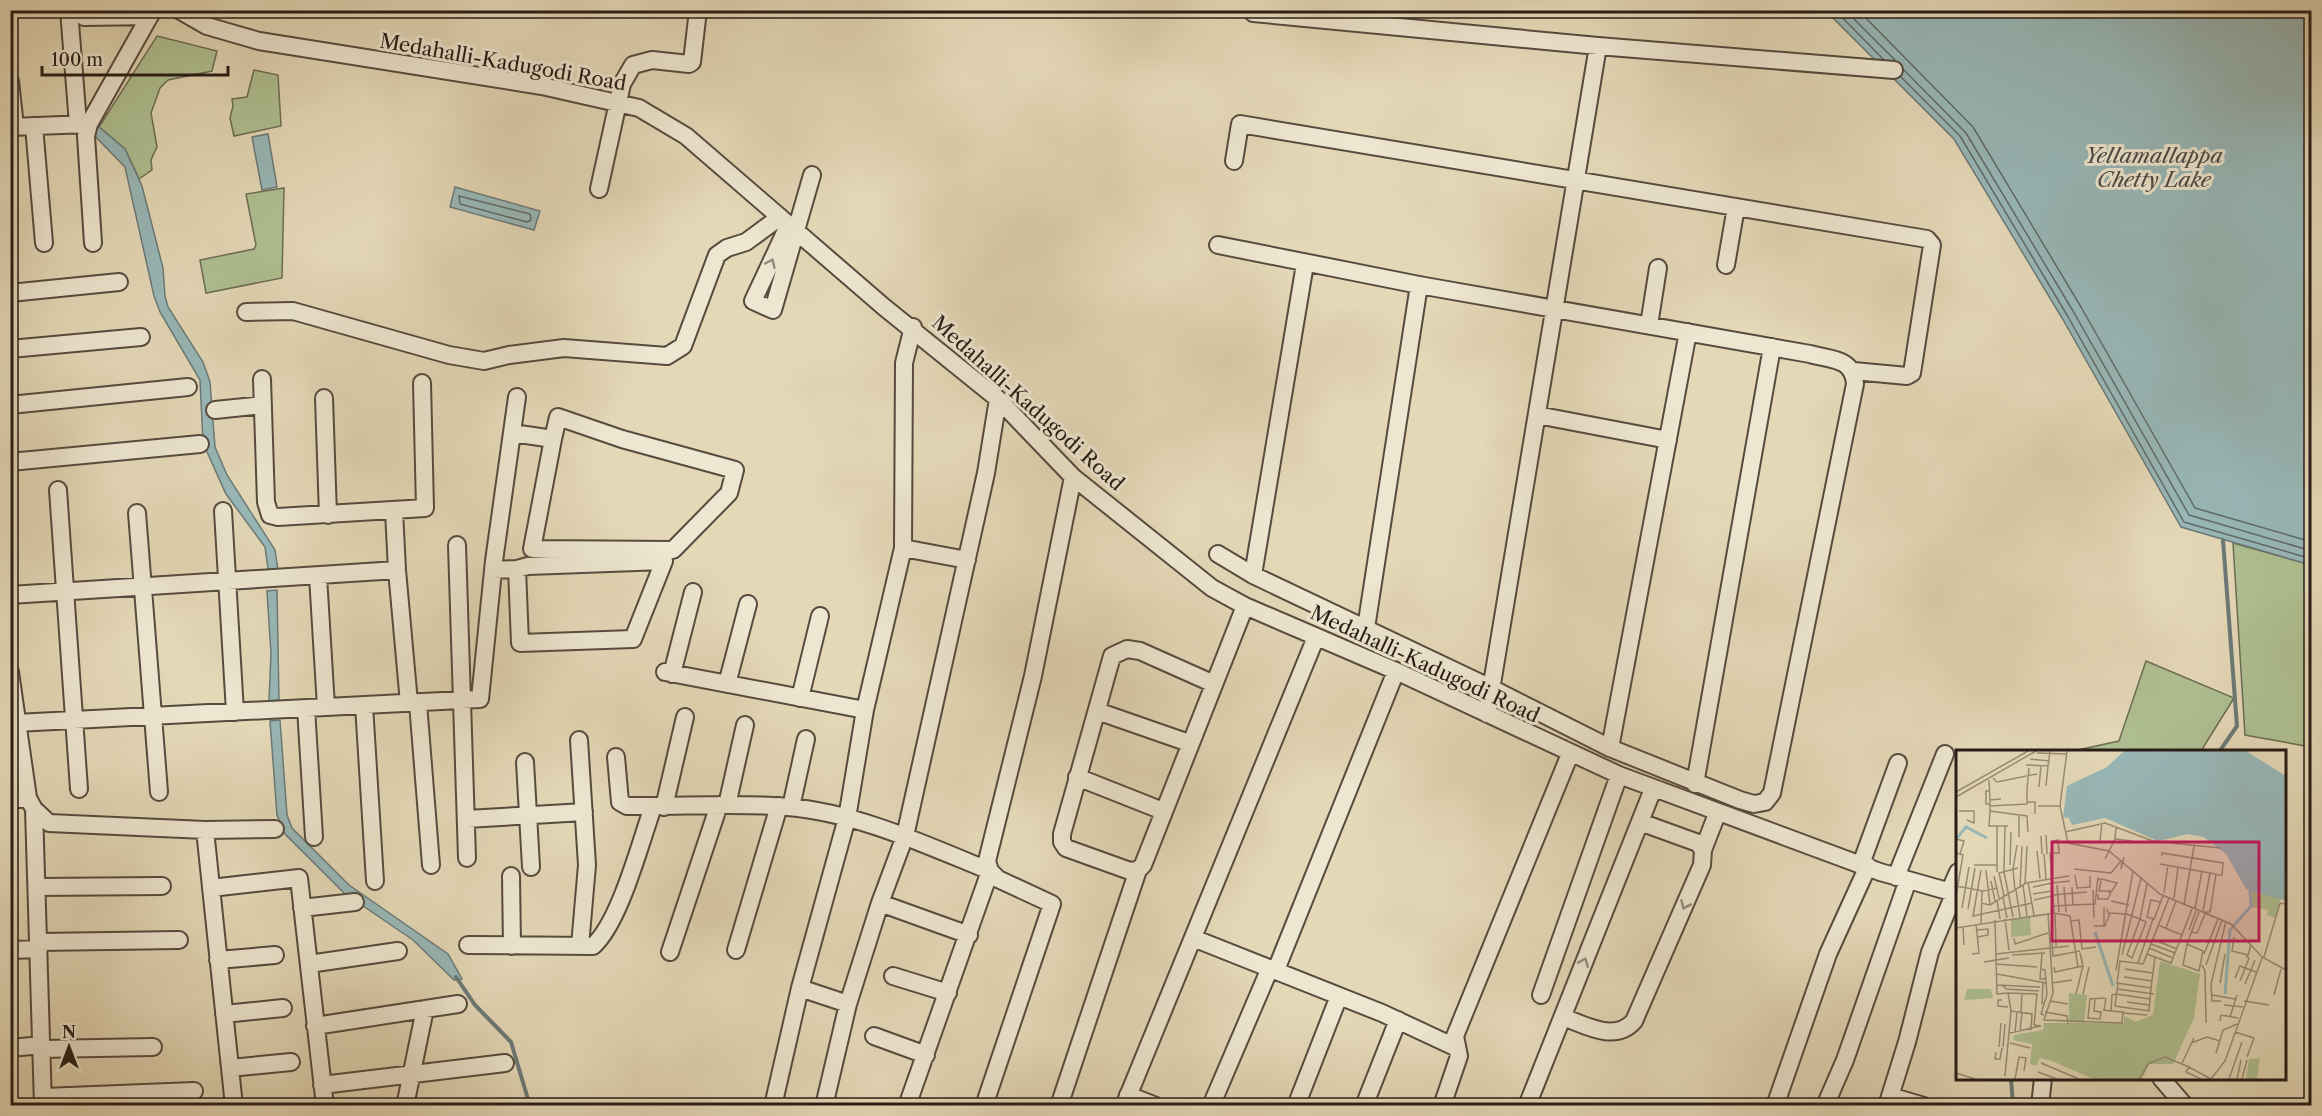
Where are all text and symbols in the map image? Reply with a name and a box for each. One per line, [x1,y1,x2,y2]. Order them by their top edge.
street label: Medahalli-Kadugodi Road [378,28,628,96]
scale bar [42,39,228,77]
text: 100 m [51,49,103,71]
water label: Yellamallappa Chetty Lake [2085,143,2223,192]
one-way arrow [764,258,776,269]
street label: Medahalli-Kadugodi Road [927,310,1129,496]
street label: Medahalli-Kadugodi Road [1307,600,1543,728]
inset map [1956,750,2286,1080]
one-way arrow [1680,898,1692,909]
one-way arrow [1577,958,1590,968]
north arrow [39,1017,99,1077]
text: N [62,1022,76,1042]

